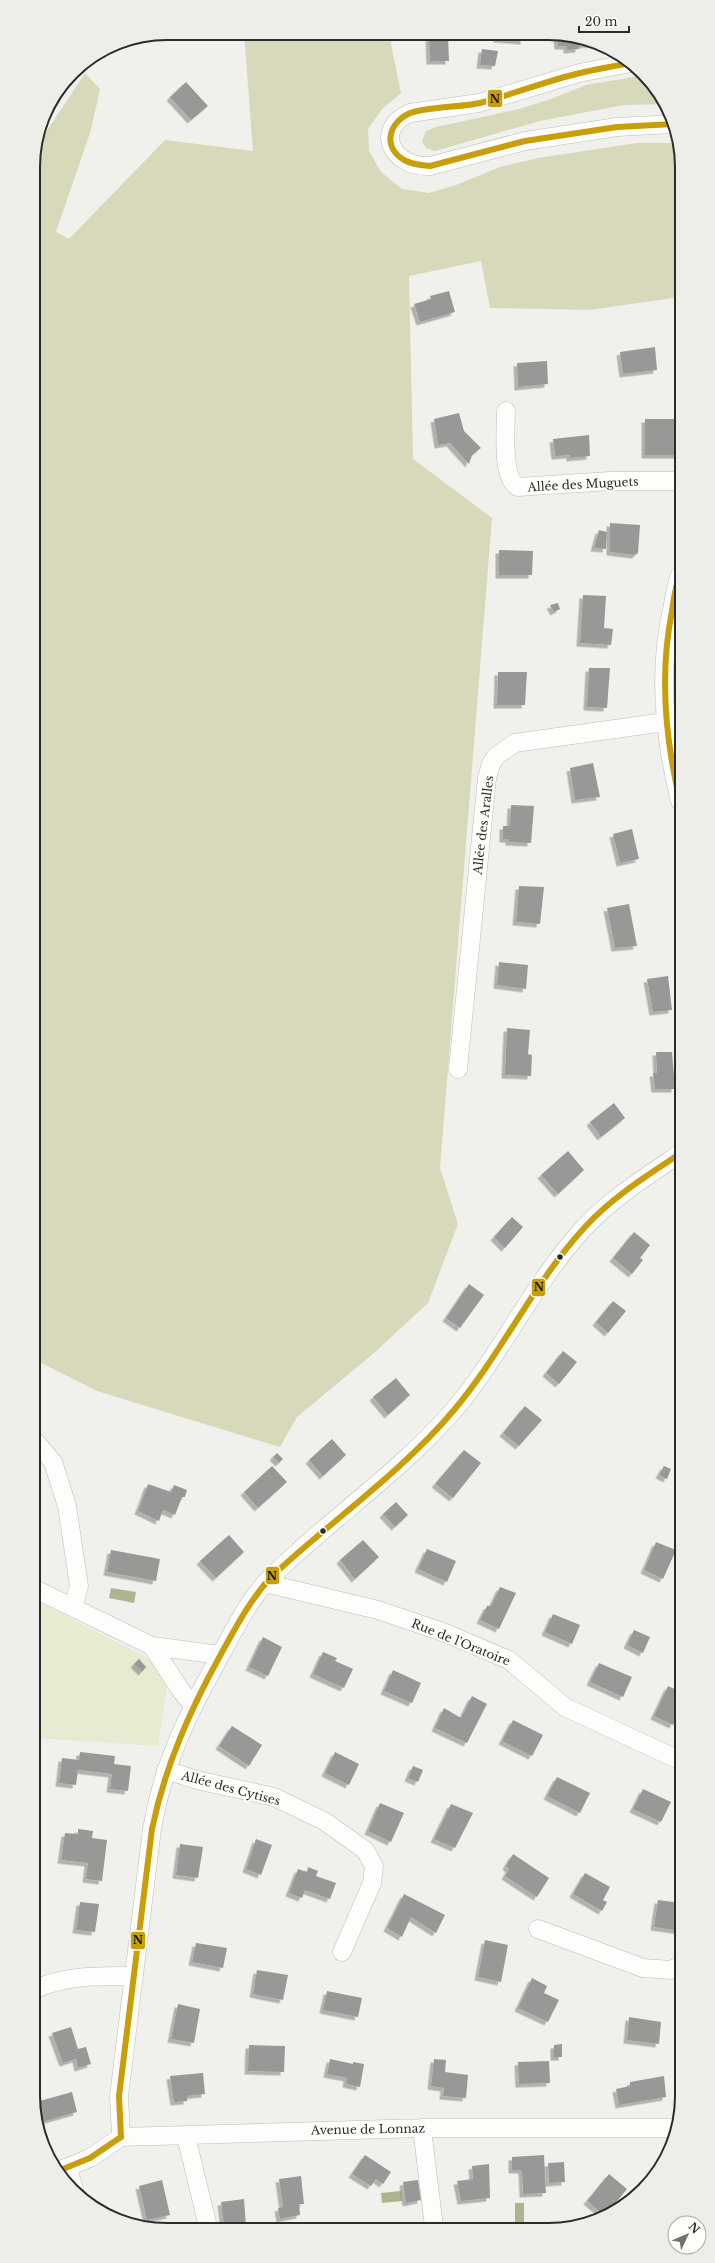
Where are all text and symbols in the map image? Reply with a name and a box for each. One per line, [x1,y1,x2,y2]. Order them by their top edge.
scale bar [579,8,629,34]
text: 20 m [585,14,617,29]
line badge: N [487,89,503,108]
text: N [490,92,501,106]
street label: Allée des Muguets [526,474,639,494]
street label: Allée des Aralles [469,775,497,876]
unlabelled marker [555,1252,565,1262]
line badge: N [531,1278,546,1297]
text: N [534,1280,545,1294]
unlabelled marker [318,1526,328,1536]
line badge: N [265,1566,280,1585]
text: N [267,1569,278,1583]
street label: Rue de l'Oratoire [409,1615,513,1669]
street label: Allée des Cytises [179,1767,282,1808]
line badge: N [130,1931,146,1950]
text: N [133,1933,144,1947]
street label: Avenue de Lonnaz [310,2121,425,2138]
north arrow [667,2215,707,2255]
text: N [686,2219,703,2237]

